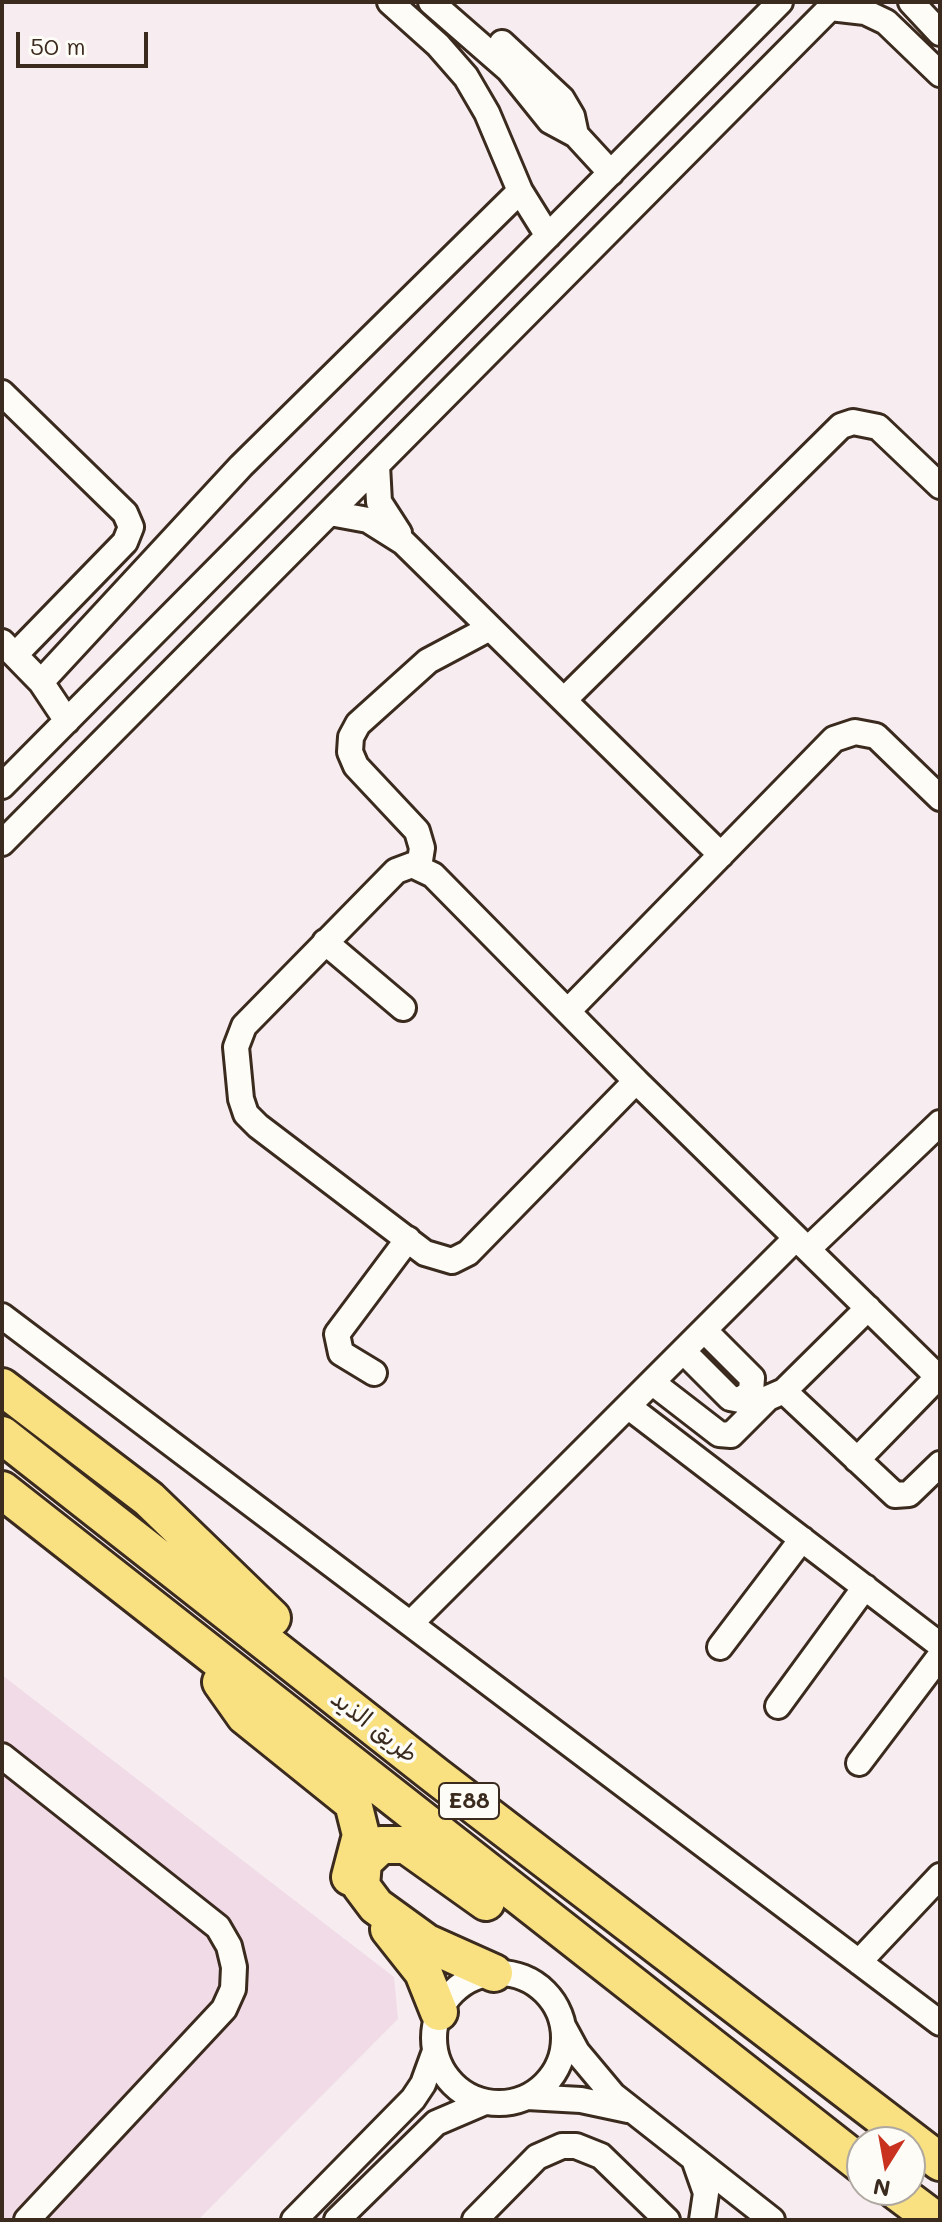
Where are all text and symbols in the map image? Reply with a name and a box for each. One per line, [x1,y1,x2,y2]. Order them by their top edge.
scale bar [20,16,152,66]
text: 50 m [30,30,86,61]
street label: طريق الذيد [325,1684,423,1770]
road number: E88 [439,1783,499,1819]
north arrow [846,2126,926,2206]
text: N [871,2172,893,2204]

